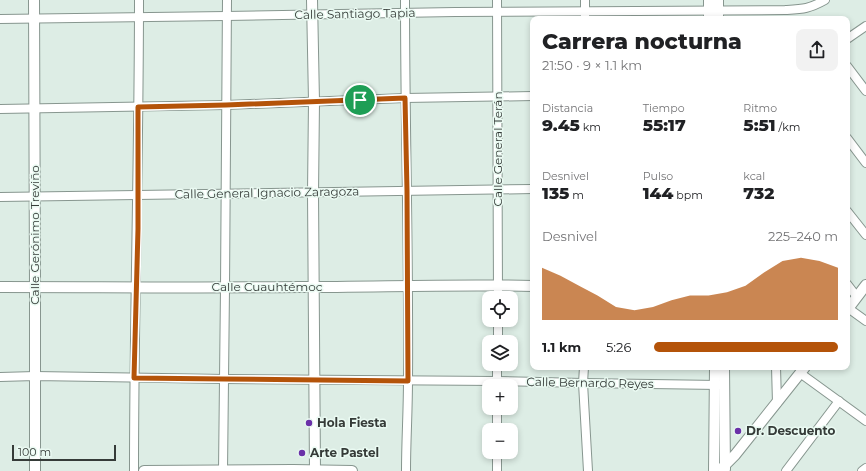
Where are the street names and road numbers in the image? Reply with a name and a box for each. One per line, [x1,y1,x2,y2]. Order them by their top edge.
street label: Calle Santiago Tapia [294,5,416,22]
street label: Calle General Terán [490,92,505,207]
street label: Calle Gerónimo Treviño [27,165,42,305]
street label: Calle General Ignacio Zaragoza [174,183,359,202]
street label: Calle Cuauhtémoc [212,279,323,294]
street label: Calle Bernardo Reyes [526,374,654,391]

